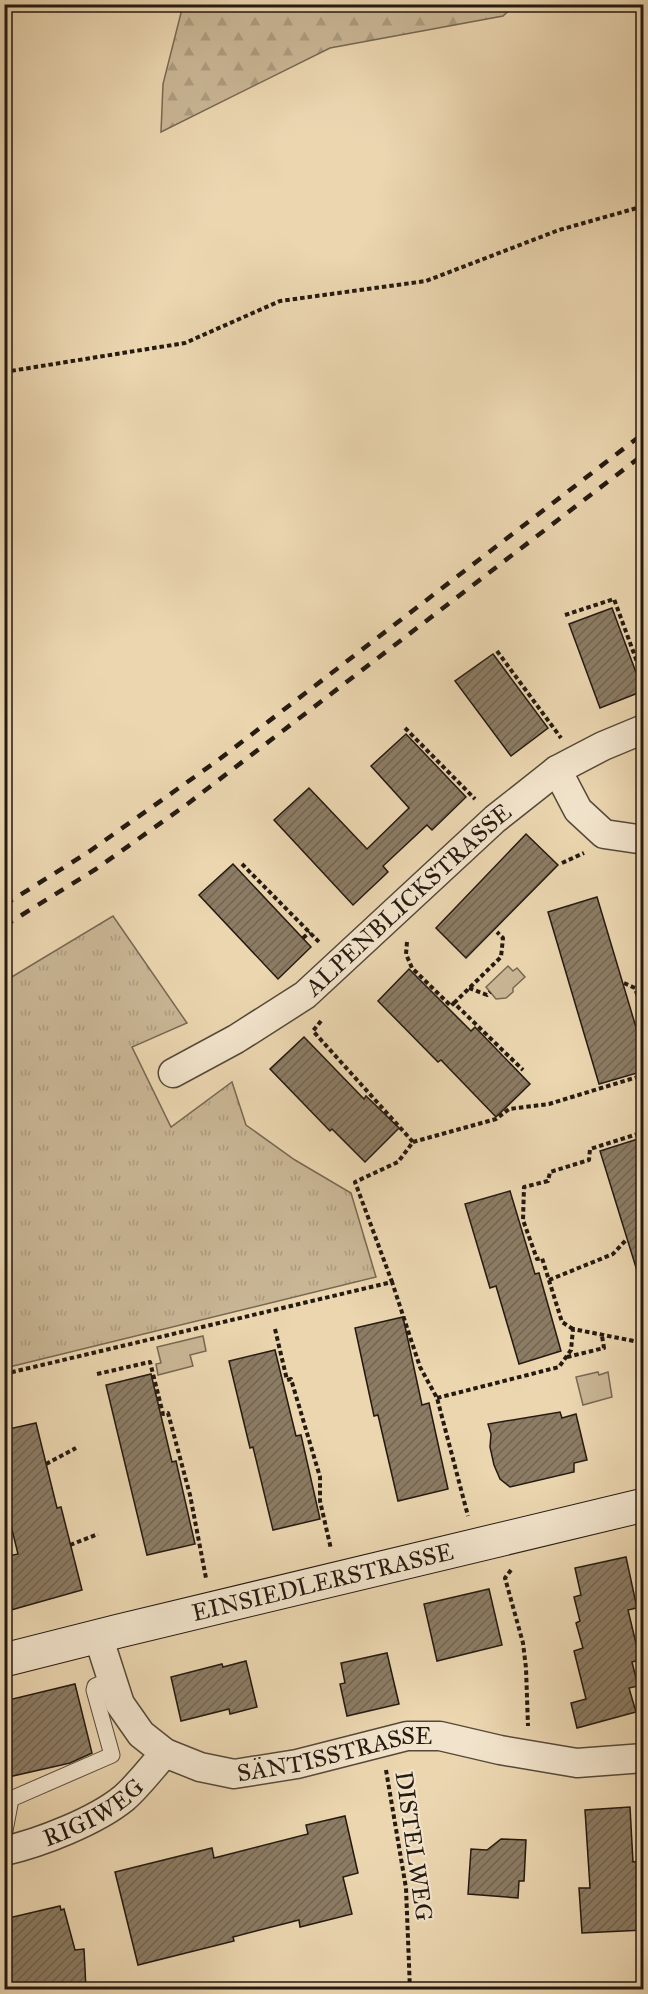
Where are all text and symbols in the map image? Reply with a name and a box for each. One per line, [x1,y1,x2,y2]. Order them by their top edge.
street label: ALPENBLICKSTRASSE [298,797,517,1003]
street label: EINSIEDLERSTRASSE [189,1536,456,1628]
street label: SÄNTISSTRASSE [235,1721,432,1788]
street label: DISTELWEG [389,1769,439,1923]
street label: RIGIWEG [39,1772,150,1853]

